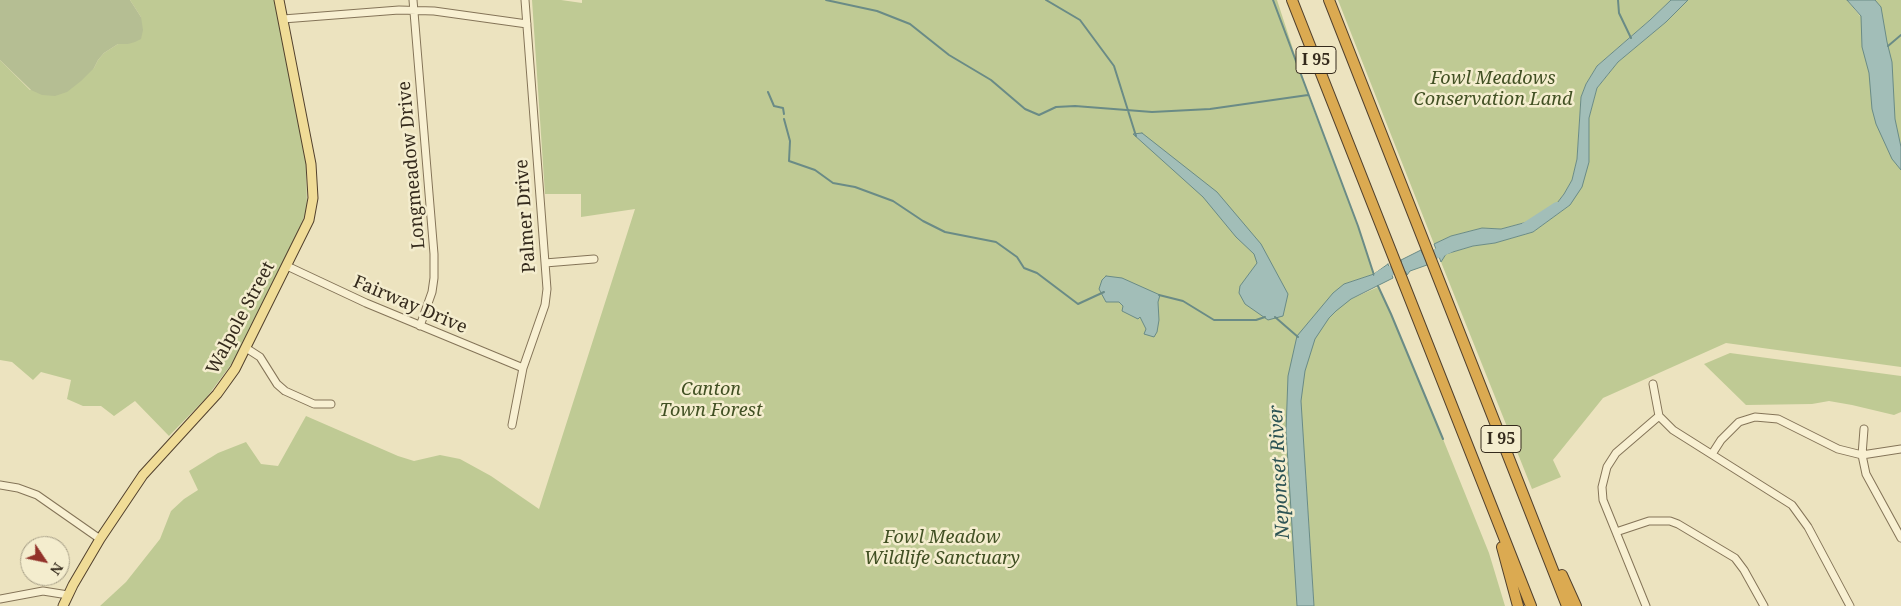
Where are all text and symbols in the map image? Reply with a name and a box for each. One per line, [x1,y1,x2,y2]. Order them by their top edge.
road number: I 95 [1296,46,1336,74]
park label: Fowl Meadows Conservation Land [1414,68,1572,110]
street label: Longmeadow Drive [394,80,430,250]
street label: Palmer Drive [511,159,541,273]
street label: Walpole Street [202,258,280,378]
street label: Fairway Drive [350,271,470,339]
park label: Canton Town Forest [659,379,763,422]
water label: Neponset River [1265,404,1295,540]
road number: I 95 [1481,426,1521,452]
park label: Fowl Meadow Wildlife Sanctuary [864,527,1020,570]
north arrow [20,536,70,586]
text: N [46,559,68,579]

